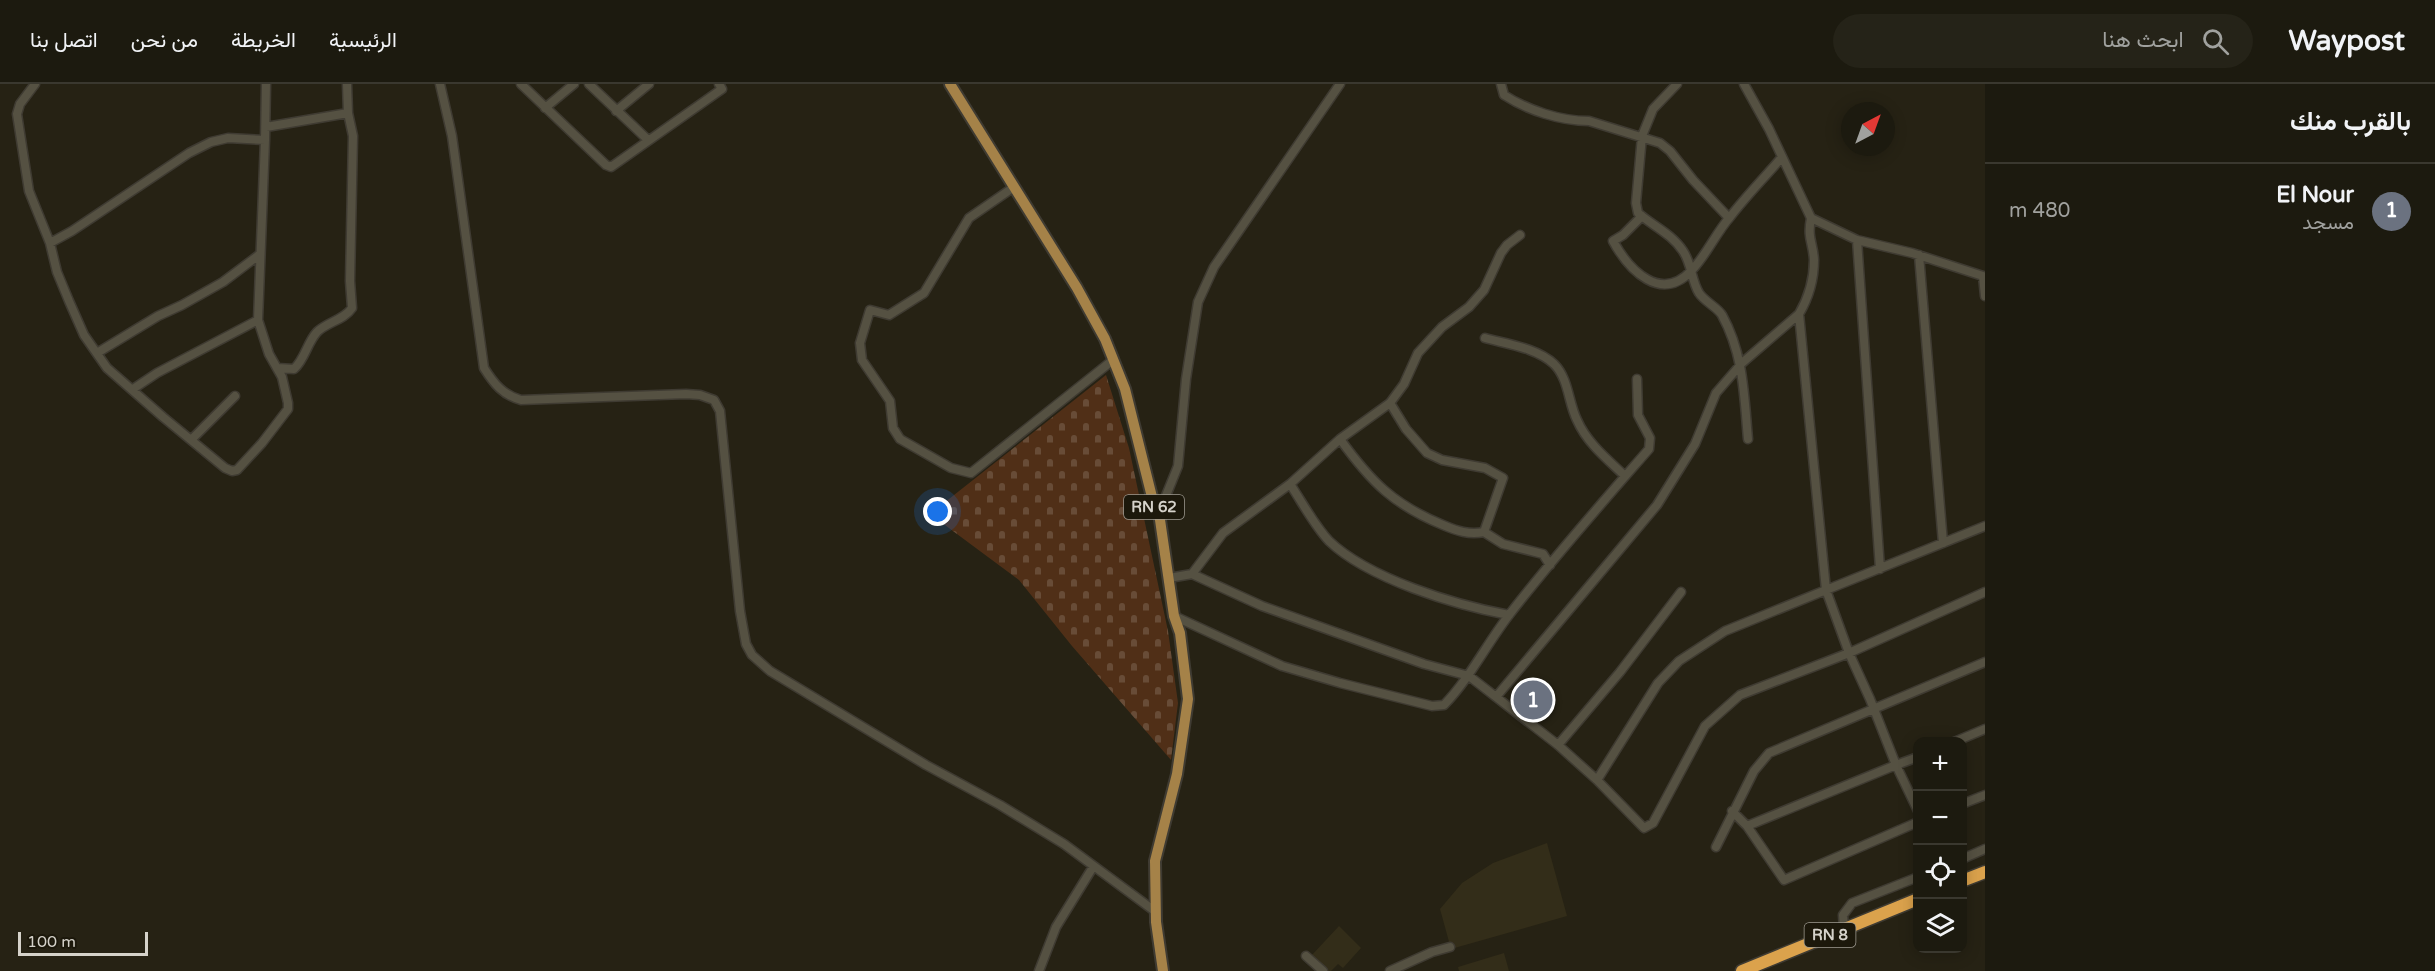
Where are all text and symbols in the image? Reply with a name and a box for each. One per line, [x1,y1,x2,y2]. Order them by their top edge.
search box [1833,14,2253,68]
text: Waypost [2289,24,2405,58]
icon: search [2199,25,2232,58]
text: ابحث هنا [2102,27,2184,53]
text: اتصل بنا [30,28,98,53]
text: من نحن [131,28,198,53]
text: الخريطة [231,28,296,53]
text: الرئيسية [329,28,397,53]
north arrow [1841,102,1895,156]
text: بالقرب منك [2290,106,2411,137]
text: El Nour [2276,182,2354,208]
text: 480 m [2009,199,2070,223]
text: 1 [2385,199,2398,223]
text: مسجد [2302,211,2354,235]
road number: RN 62 [1124,495,1184,519]
your location [923,497,952,526]
pin: 1 [1514,678,1552,722]
map controls [1913,737,1967,953]
button: + [1913,737,1967,791]
button: − [1913,791,1967,845]
button: locate [1913,845,1967,899]
button: layers [1913,899,1967,953]
road number: RN 8 [1804,923,1856,947]
scale bar [18,929,148,956]
text: 100 m [27,932,76,952]

